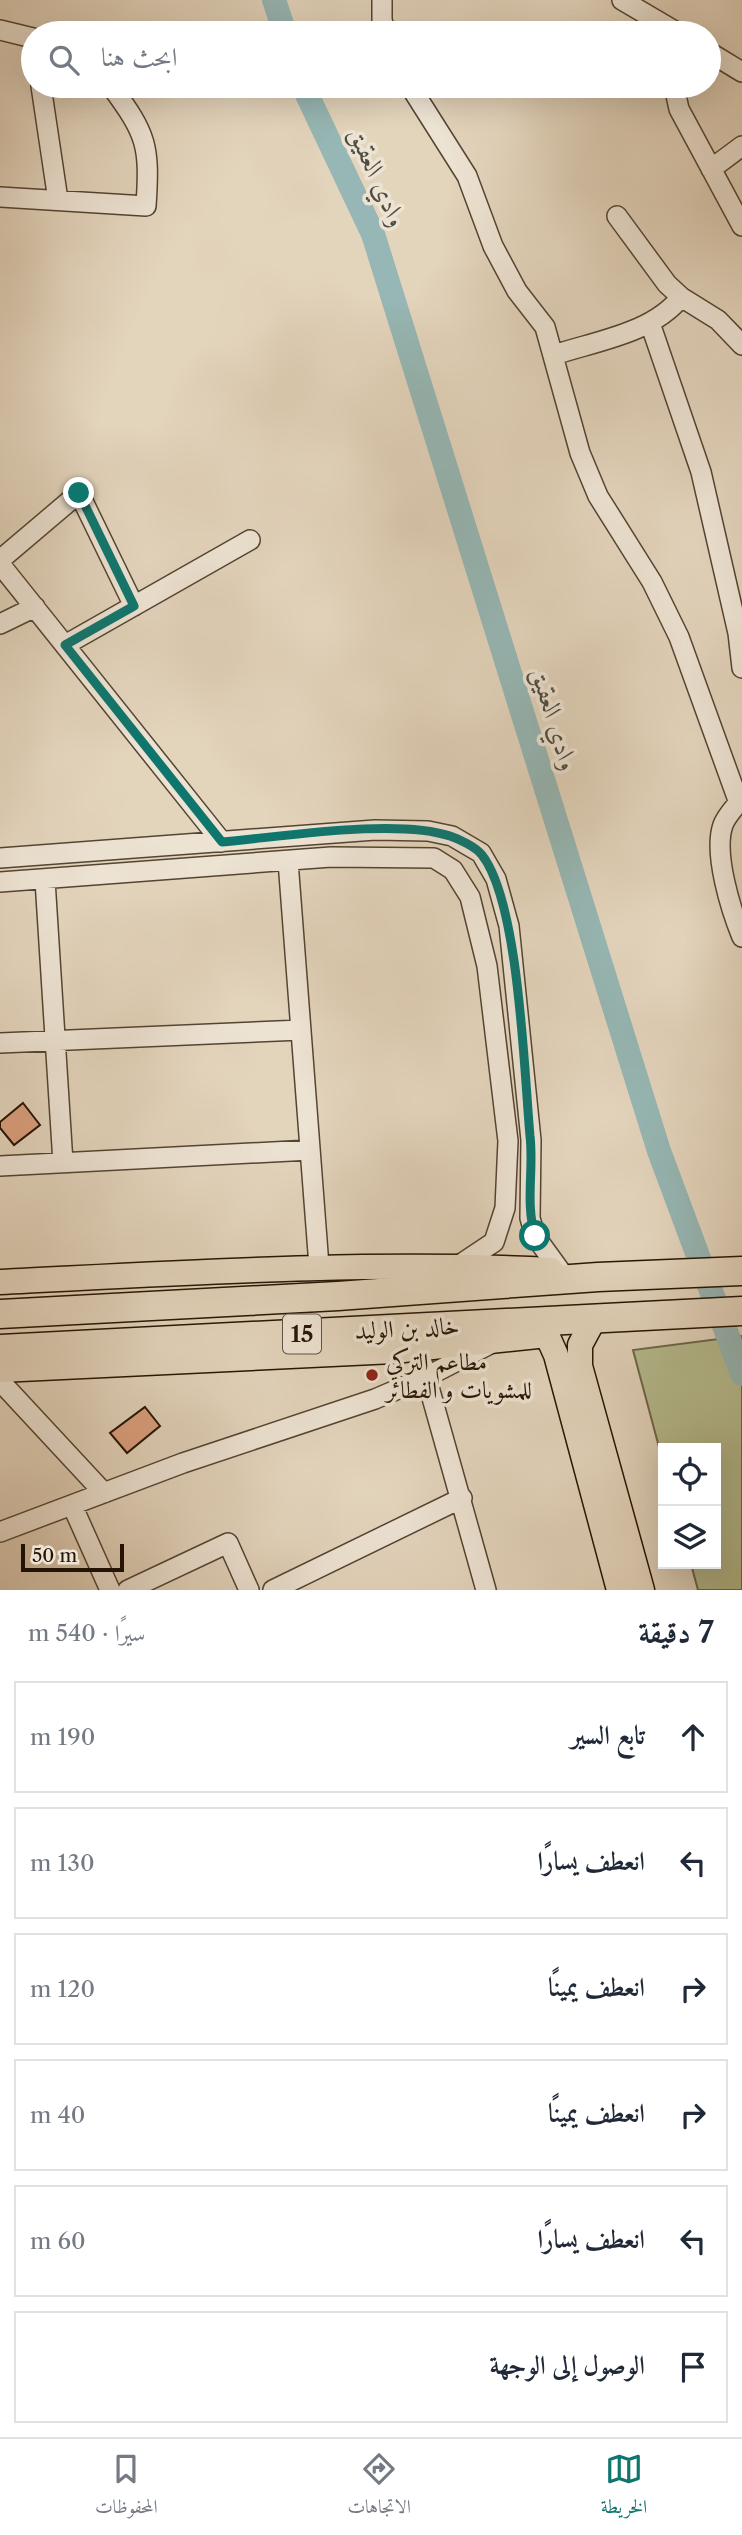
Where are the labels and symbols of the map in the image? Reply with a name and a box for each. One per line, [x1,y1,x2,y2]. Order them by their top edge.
water label: وادي العقيق [337,122,414,234]
route end [63,477,94,508]
water label: وادي العقيق [519,663,586,776]
route start [519,1220,550,1251]
street label: خالد بن الوليد [354,1311,460,1346]
road number: 15 [283,1315,321,1354]
place label: مطاعم التركي للمشويات و الفطائر [383,1347,532,1405]
marker: مطاعم التركي للمشويات و الفطائر [364,1367,380,1383]
scale bar [21,1541,124,1573]

